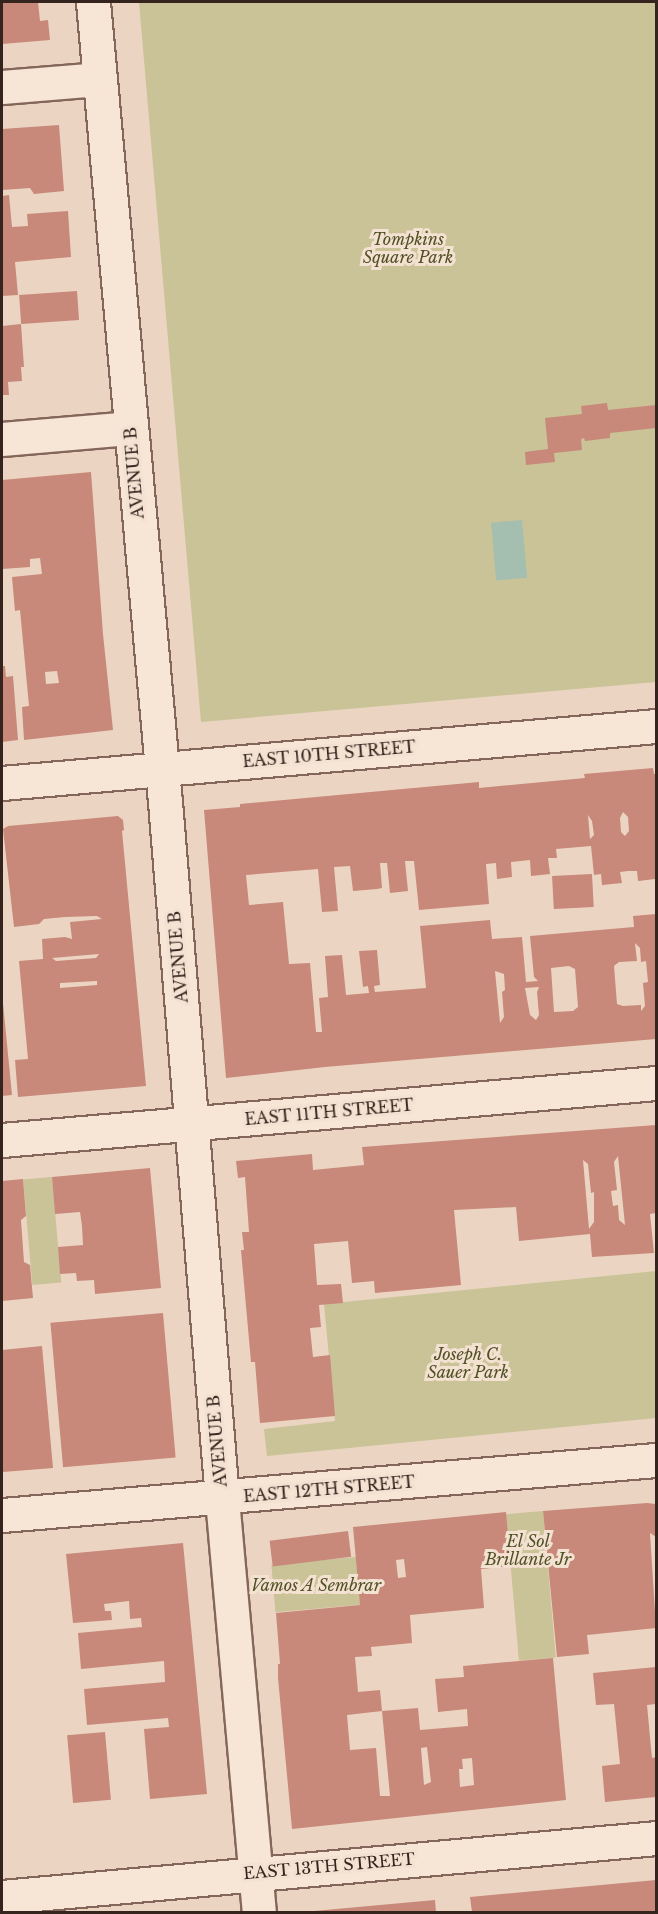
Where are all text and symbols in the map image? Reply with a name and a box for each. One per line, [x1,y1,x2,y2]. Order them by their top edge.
park label: Tompkins Square Park [363,229,453,267]
street label: AVENUE B [120,426,148,520]
street label: EAST 10TH STREET [241,737,417,771]
street label: AVENUE B [164,910,192,1004]
street label: EAST 11TH STREET [244,1095,414,1129]
park label: Joseph C. Sauer Park [427,1344,509,1382]
street label: AVENUE B [203,1394,231,1488]
street label: EAST 12TH STREET [242,1472,416,1506]
park label: El Sol Brillante Jr [485,1531,571,1569]
park label: Vamos A Sembrar [250,1575,382,1595]
street label: EAST 13TH STREET [242,1849,416,1883]

